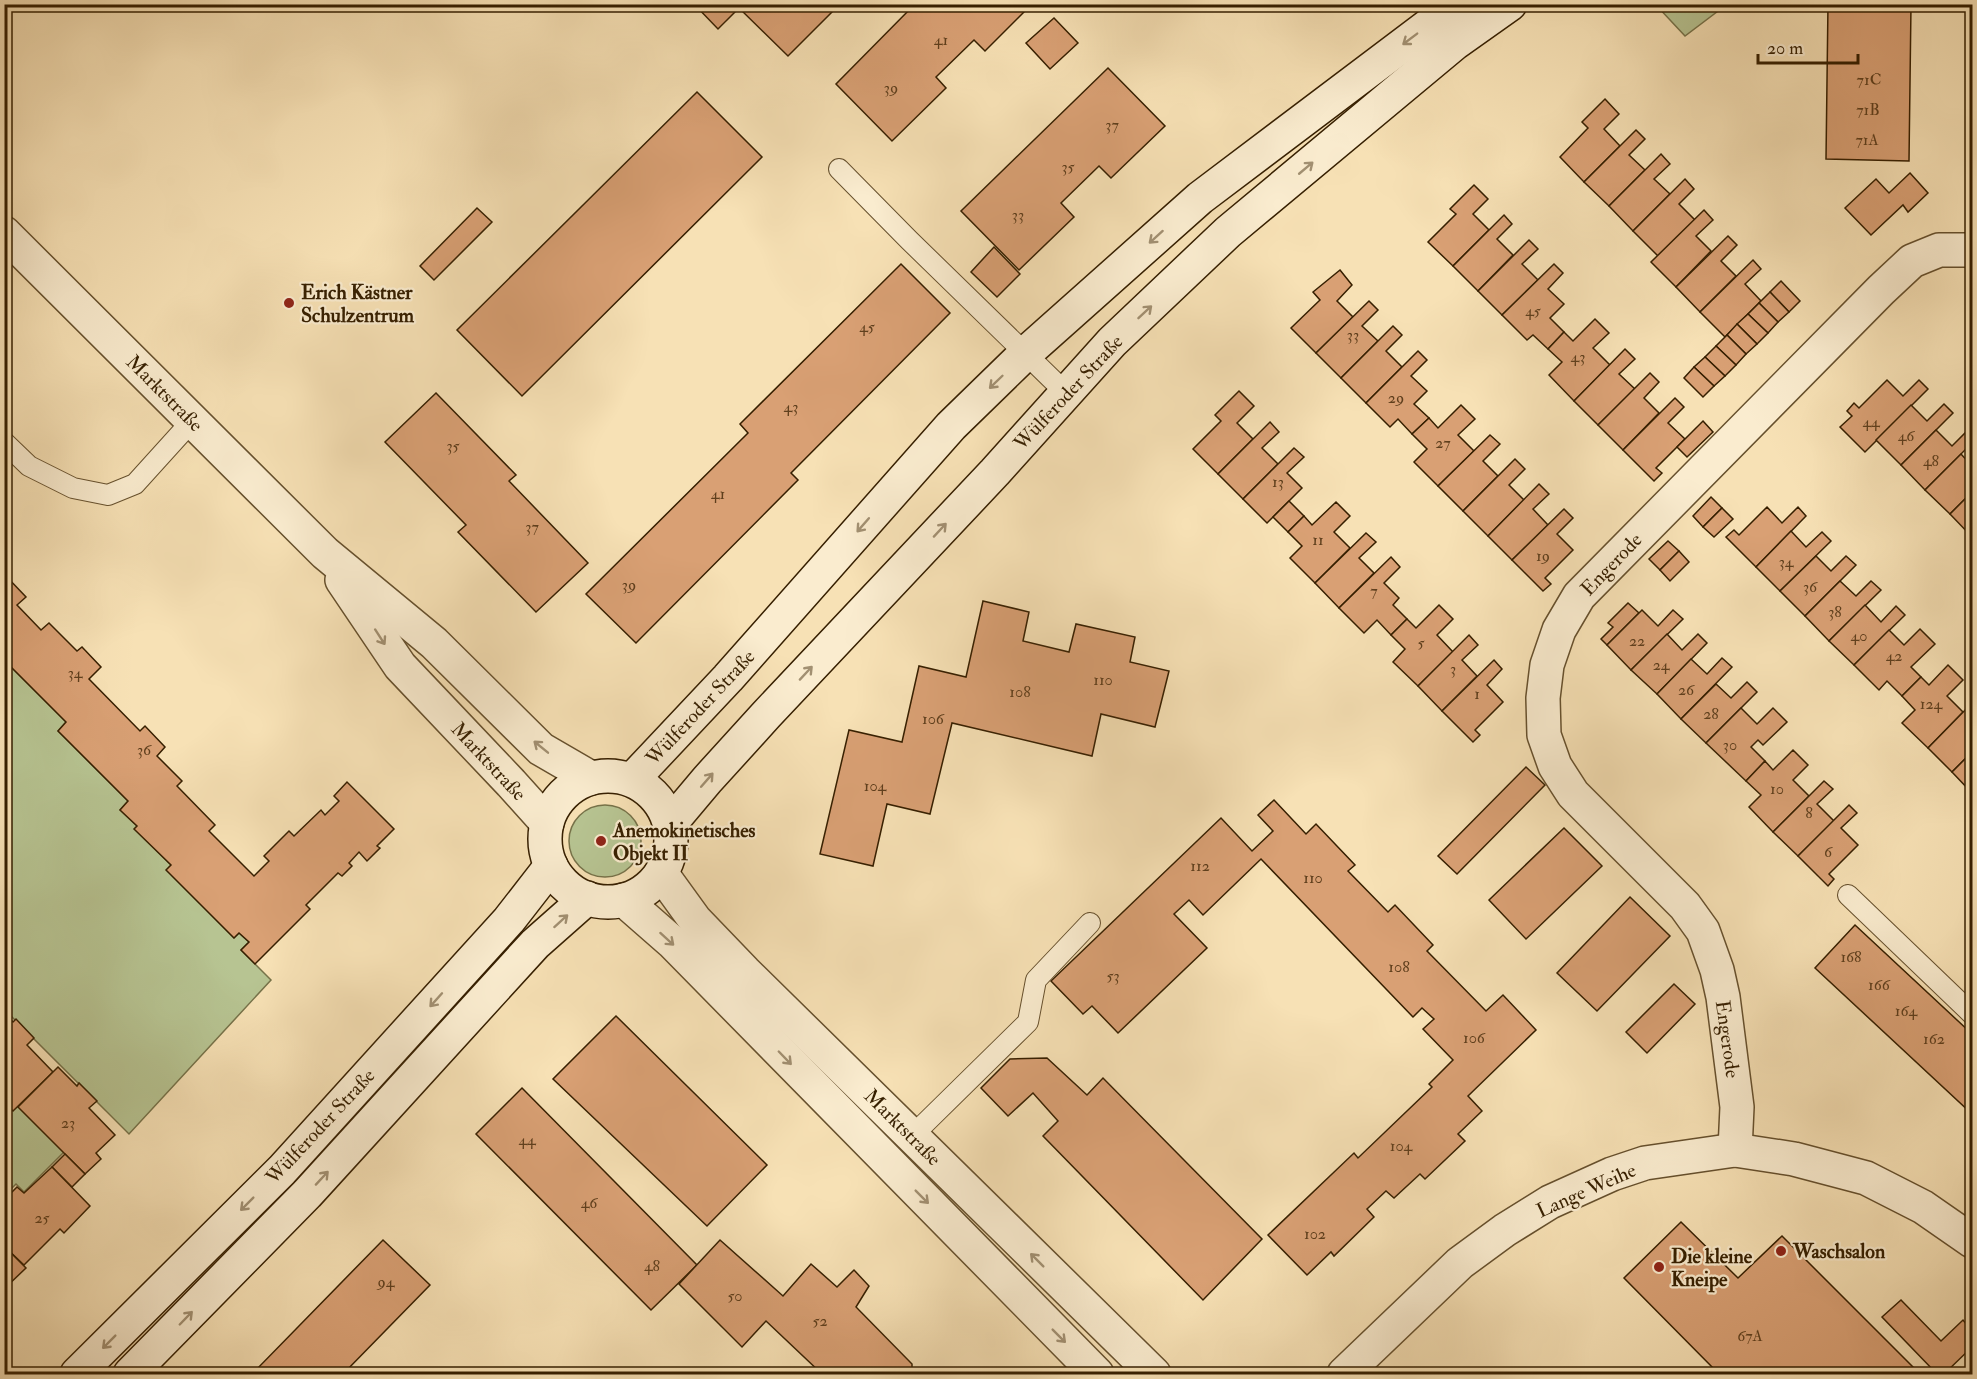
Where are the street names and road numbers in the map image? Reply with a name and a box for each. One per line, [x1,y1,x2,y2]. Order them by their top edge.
street label: Wülferoder Straße [1008,329,1128,456]
street label: Marktstraße [121,350,208,437]
street label: Engerode [1575,528,1647,601]
street label: Wülferoder Straße [640,644,760,771]
street label: Marktstraße [446,717,531,806]
street label: Engerode [1710,999,1745,1079]
street label: Wülferoder Straße [260,1063,380,1190]
street label: Marktstraße [859,1084,946,1171]
street label: Lange Weihe [1532,1157,1640,1224]

